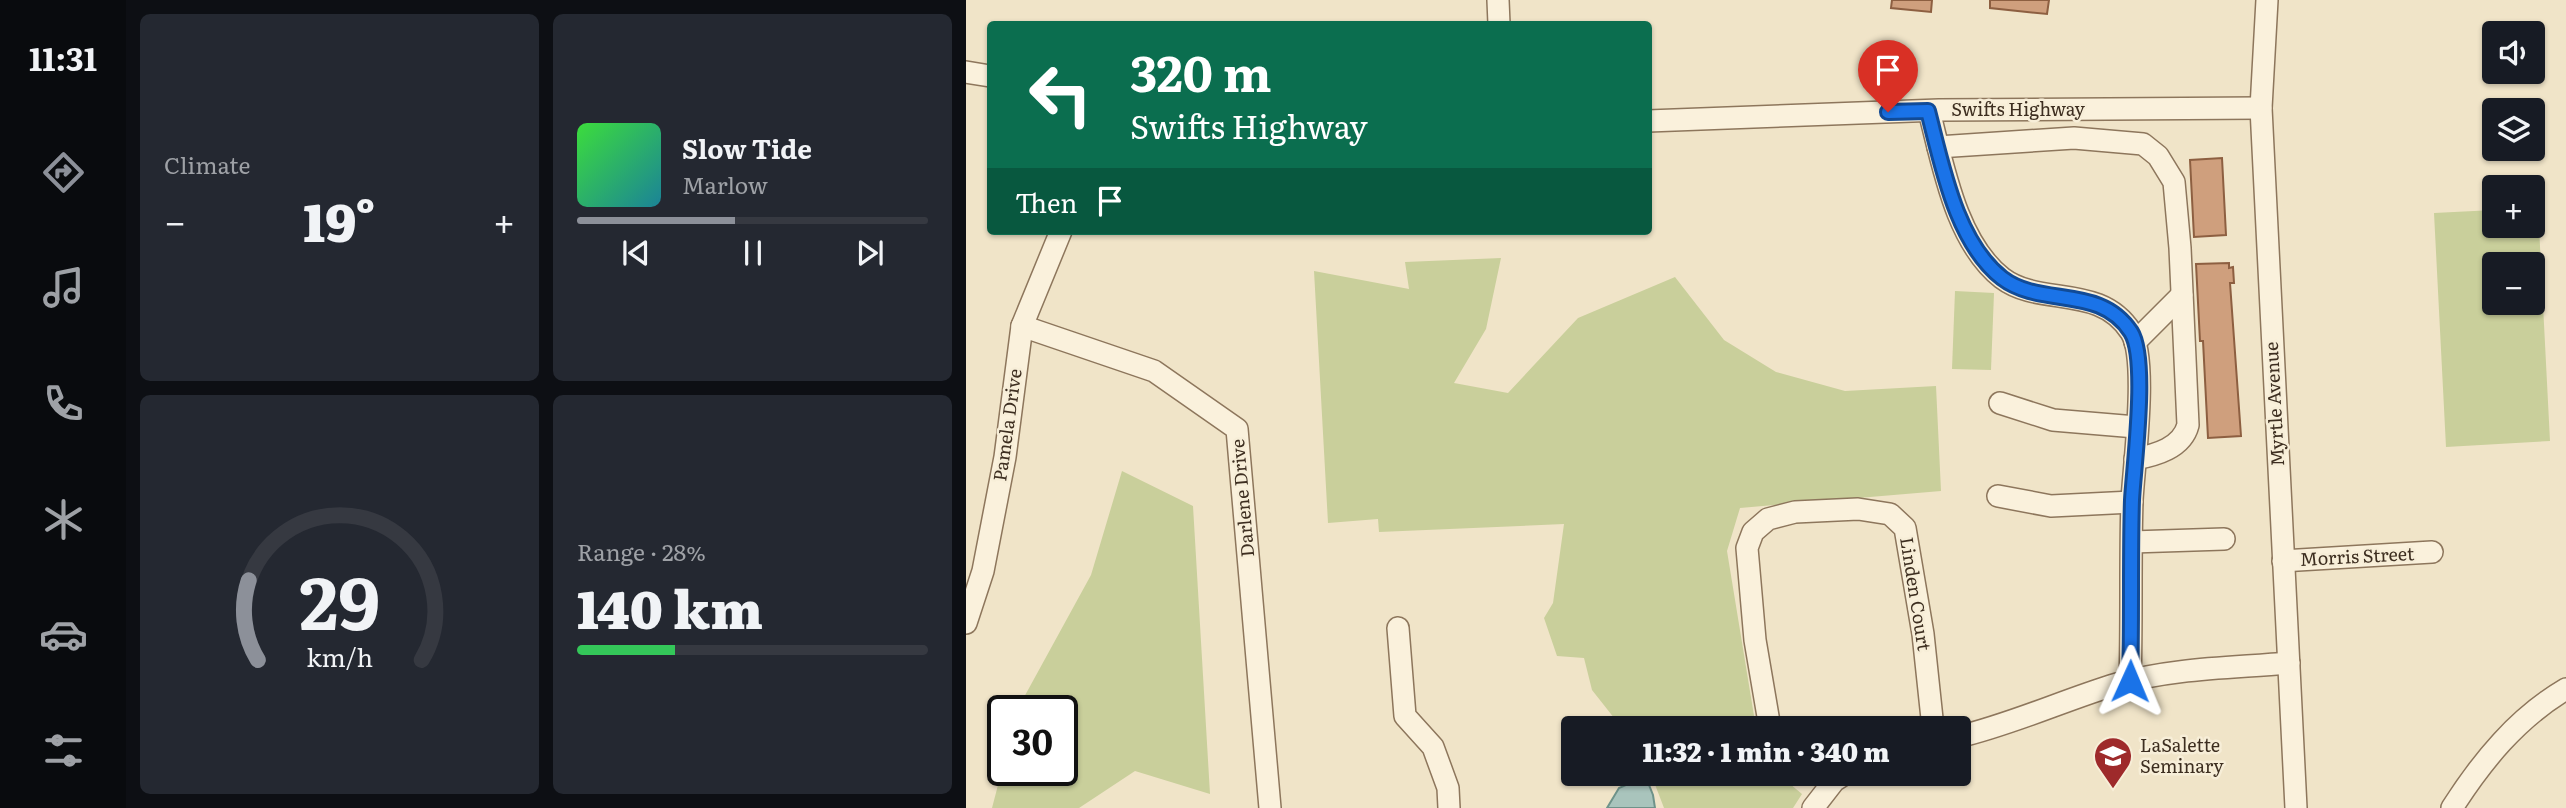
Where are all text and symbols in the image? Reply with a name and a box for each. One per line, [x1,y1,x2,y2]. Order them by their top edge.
map controls [2482,21,2545,315]
button: sound [2482,21,2545,84]
text: 11:31 [29,33,97,81]
text: 320 m [1130,34,1272,107]
pin [1858,40,1918,112]
icon: left [1015,49,1106,140]
icon: arrive [1869,51,1907,89]
street label: Swifts Highway [1951,95,2085,122]
button: layers [2482,98,2545,161]
text: Swifts Highway [1130,101,1368,149]
text: Slow Tide [682,128,812,167]
text: Climate [164,147,250,181]
icon: directions [39,148,88,197]
text: Marlow [682,167,768,201]
button: + [2482,175,2545,238]
text: 19° [303,181,376,258]
text: Then [1015,182,1077,221]
icon: arrive [1091,182,1129,220]
text: − [164,191,186,248]
text: + [493,191,515,248]
icon: previous [617,234,655,272]
icon: pause [734,234,772,272]
icon: next [851,234,889,272]
button: − [2482,252,2545,315]
icon: music [39,263,88,312]
street label: Myrtle Avenue [2257,341,2290,467]
street label: Pamela Drive [985,367,1028,483]
icon: phone [39,379,88,428]
street label: Darlene Drive [1223,438,1260,558]
icon: climate [39,495,88,544]
text: Range · 28% [577,534,706,568]
street label: Linden Court [1894,535,1939,653]
street label: Morris Street [2299,539,2415,572]
text: 29 [299,545,380,653]
text: 140 km [577,568,763,645]
icon: car [39,610,88,659]
text: km/h [306,638,373,675]
position arrow [2093,644,2167,718]
speed limit sign: 30 [987,695,1078,786]
icon: filters [39,726,88,775]
text: 11:32 · 1 min · 340 m [1642,731,1890,770]
place label: LaSalette Seminary [2140,731,2224,779]
school or university icon: LaSalette Seminary [2092,735,2134,790]

